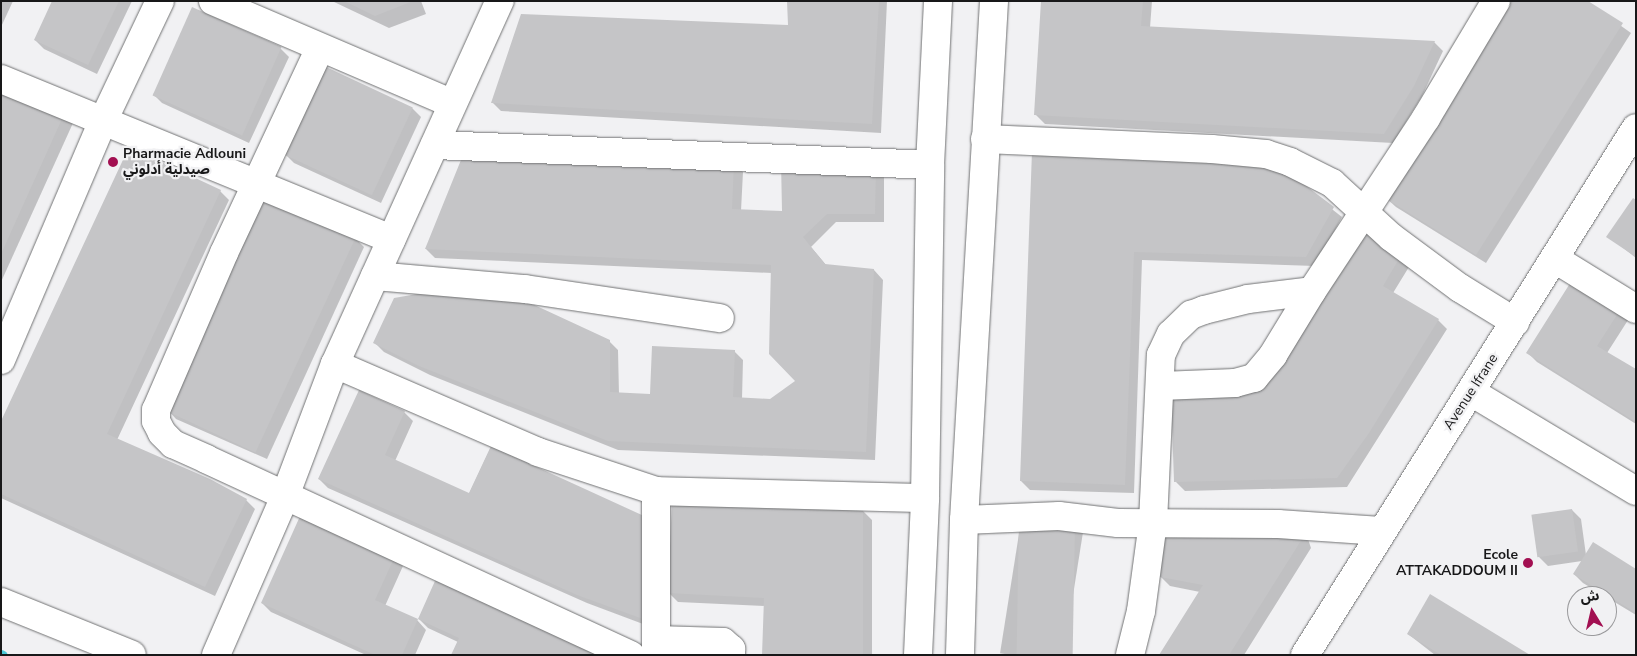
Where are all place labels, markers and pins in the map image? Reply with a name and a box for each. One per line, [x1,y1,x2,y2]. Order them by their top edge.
place label: Pharmacie Adlouni صيدلية أدلوني [123,146,246,178]
marker: Pharmacie Adlouni صيدلية أدلوني [107,156,119,168]
place label: Ecole ATTAKADDOUM II [1396,547,1518,580]
marker: Ecole ATTAKADDOUM II [1522,557,1534,569]

